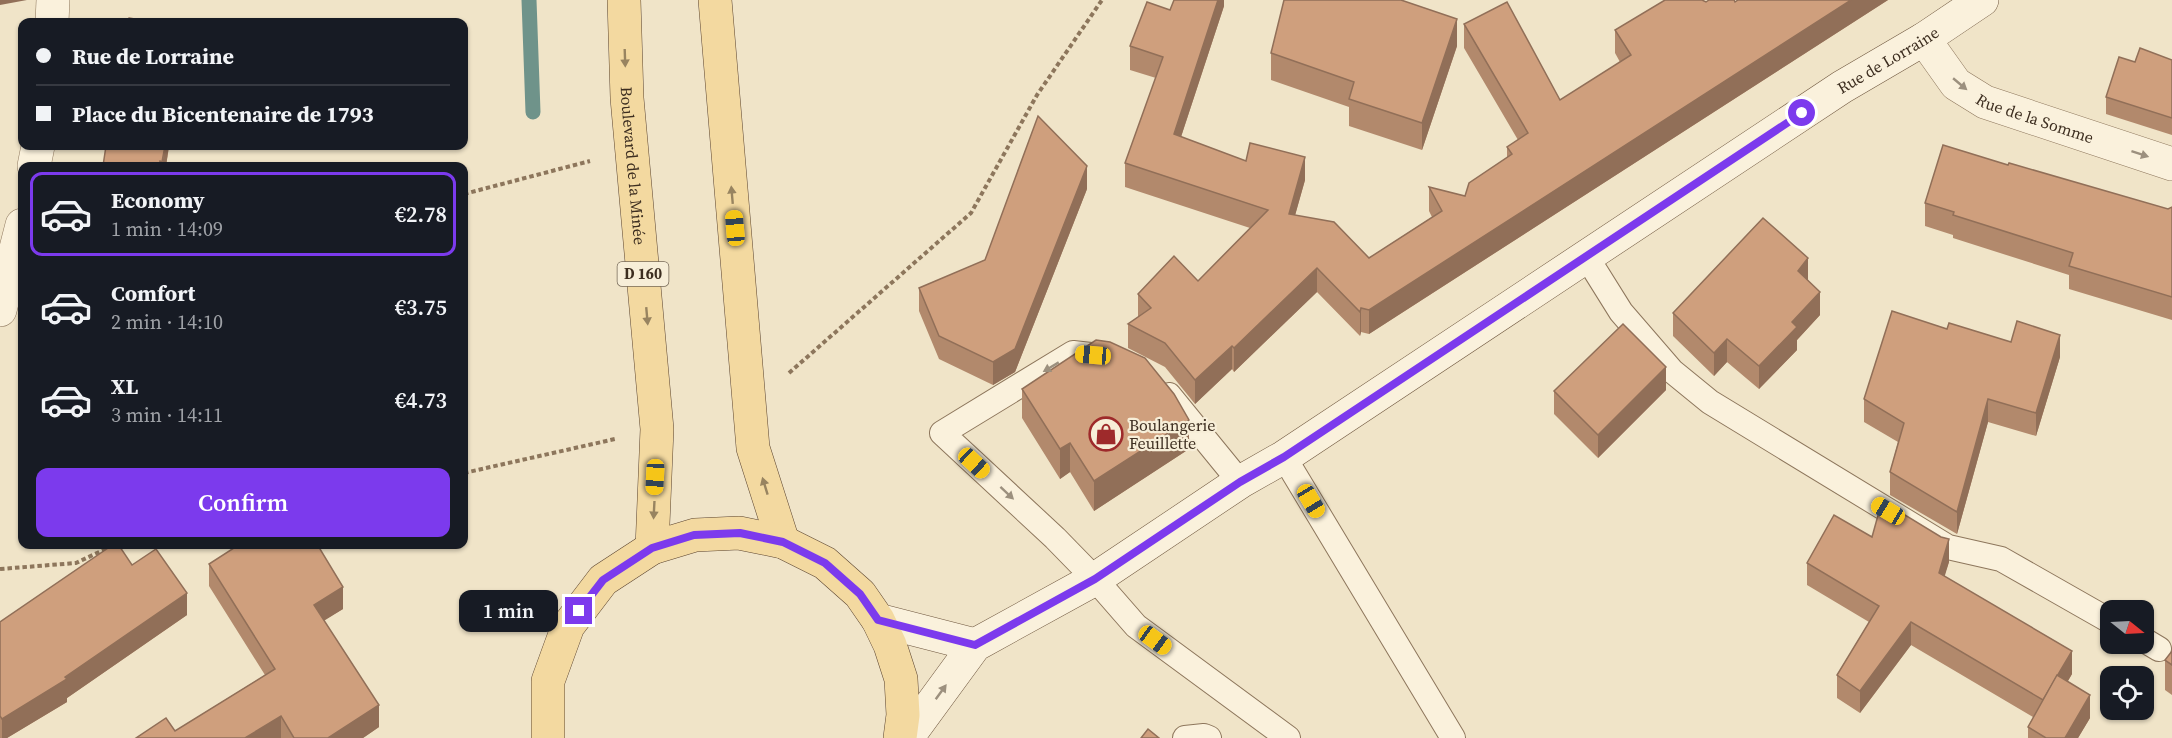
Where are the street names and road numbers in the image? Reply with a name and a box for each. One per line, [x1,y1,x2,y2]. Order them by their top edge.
street label: Rue de Lorraine [1833,21,1943,99]
street label: Boulevard de la Minée [616,86,651,246]
street label: Rue de la Somme [1972,88,2097,148]
road number: D 160 [618,262,668,286]

